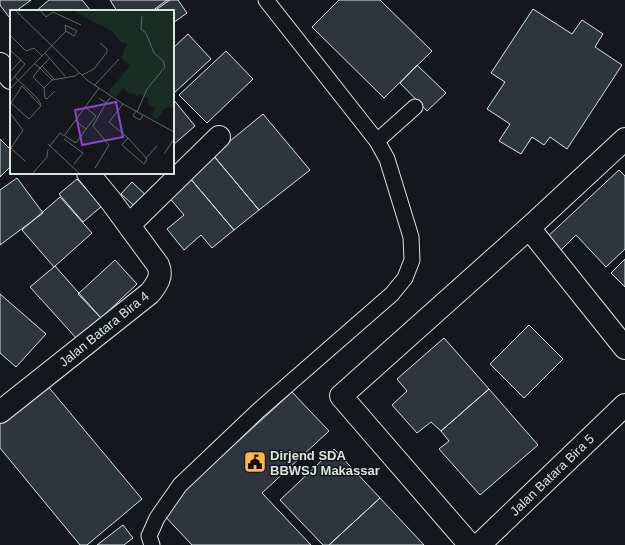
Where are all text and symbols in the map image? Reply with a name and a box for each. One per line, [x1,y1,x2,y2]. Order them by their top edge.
inset map [10,10,174,174]
street label: Jalan Batara Bira 4 [56,288,152,370]
street label: Jalan Batara Bira 5 [507,431,597,519]
place label: Dirjend SDA BBWSJ Makassar [270,448,380,478]
public building icon: Dirjend SDA BBWSJ Makassar [242,449,268,475]

